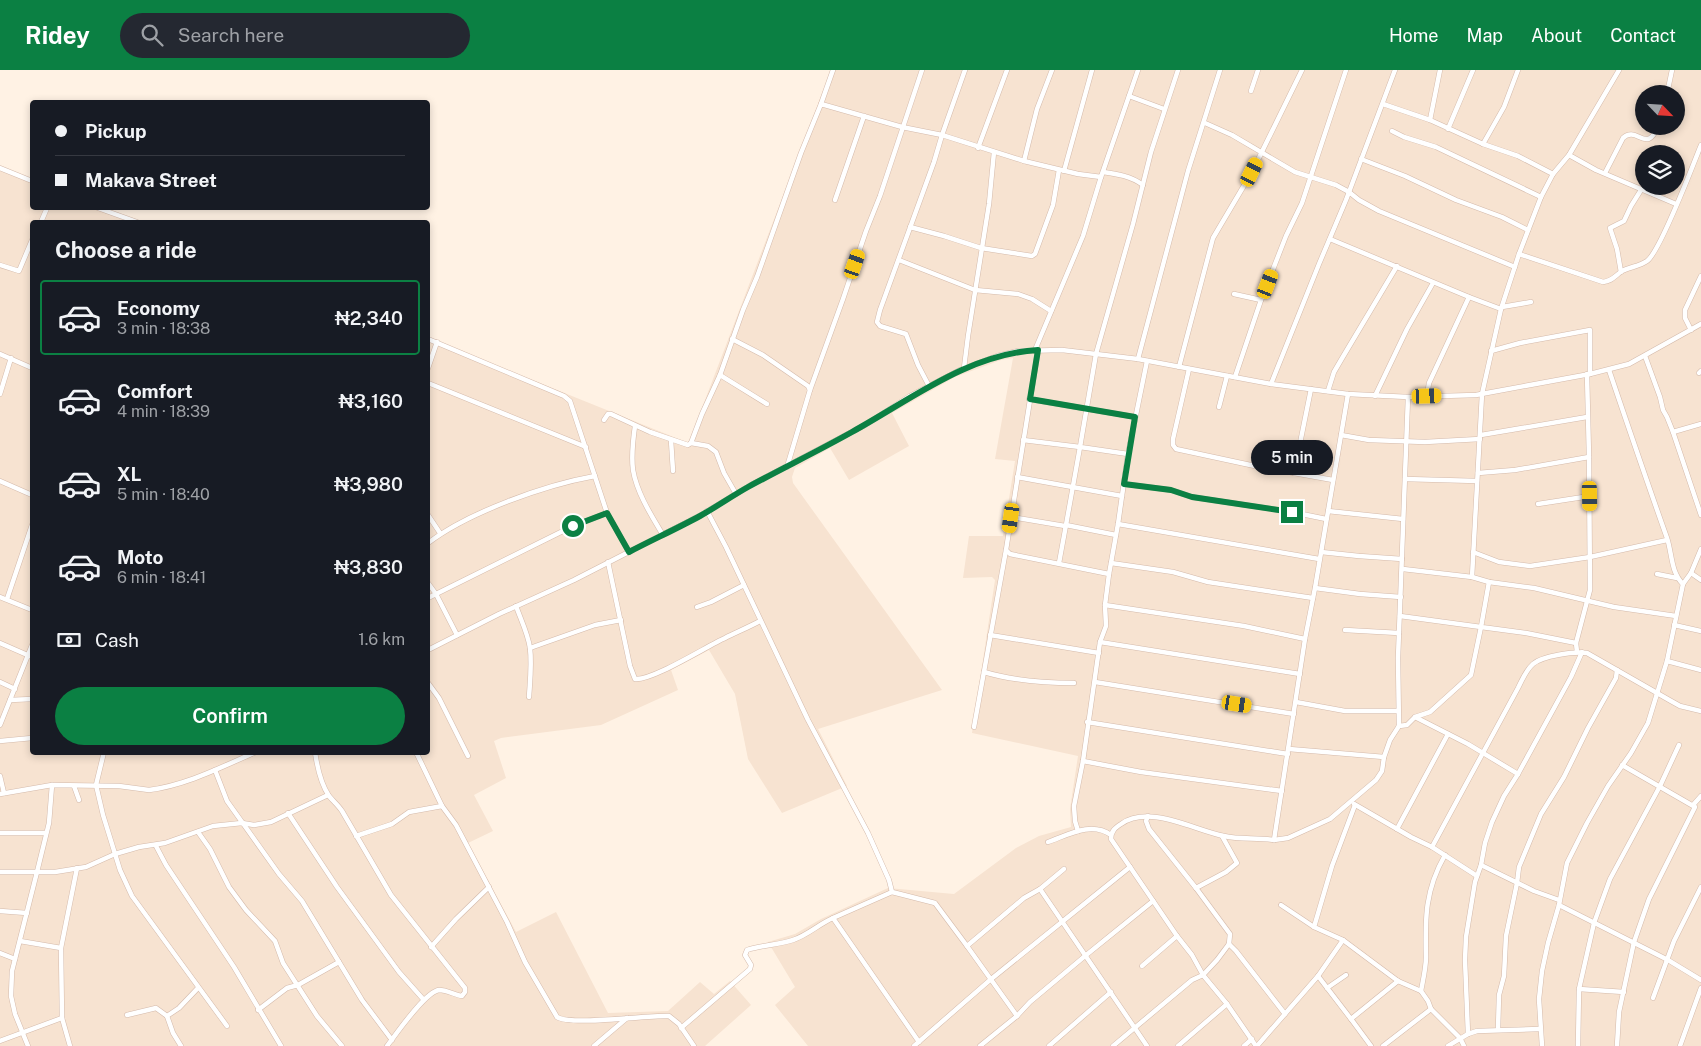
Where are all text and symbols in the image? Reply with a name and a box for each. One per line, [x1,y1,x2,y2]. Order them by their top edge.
search box [120,13,470,58]
text: Ridey [25,21,90,49]
icon: search [138,21,166,49]
text: Search here [178,24,284,46]
text: Home [1389,25,1439,46]
text: Map [1467,25,1503,46]
text: About [1531,25,1582,46]
text: Contact [1610,25,1676,46]
north arrow [1635,85,1685,135]
map controls [1635,85,1685,195]
text: Pickup [85,120,147,142]
button: layers [1635,145,1685,195]
car [1238,155,1265,189]
text: Makava Street [85,169,217,191]
text: Choose a ride [55,237,197,263]
car [843,247,866,281]
car [1255,267,1280,301]
icon: car [57,295,102,340]
text: Economy [117,297,200,319]
text: ₦2,340 [335,307,403,329]
text: 3 min · 18:38 [117,319,210,338]
icon: car [57,378,102,423]
text: Comfort [117,380,193,402]
car [1411,388,1442,404]
text: ₦3,160 [339,390,403,412]
text: 4 min · 18:39 [117,402,210,421]
callout: 5 min [1251,440,1333,474]
text: 5 min [1271,448,1313,467]
icon: car [57,461,102,506]
text: XL [117,463,142,485]
text: ₦3,980 [334,473,403,495]
car [1582,481,1597,511]
text: 5 min · 18:40 [117,485,210,504]
route end [1281,501,1303,523]
car [1001,502,1020,534]
route start [562,515,584,537]
icon: car [57,544,102,589]
text: Moto [117,546,163,568]
text: ₦3,830 [334,556,403,578]
text: 6 min · 18:41 [117,568,206,587]
icon: cash [55,626,83,654]
text: Cash [95,629,139,651]
text: 1.6 km [358,630,405,649]
button: Confirm [55,687,405,745]
car [1221,694,1252,714]

